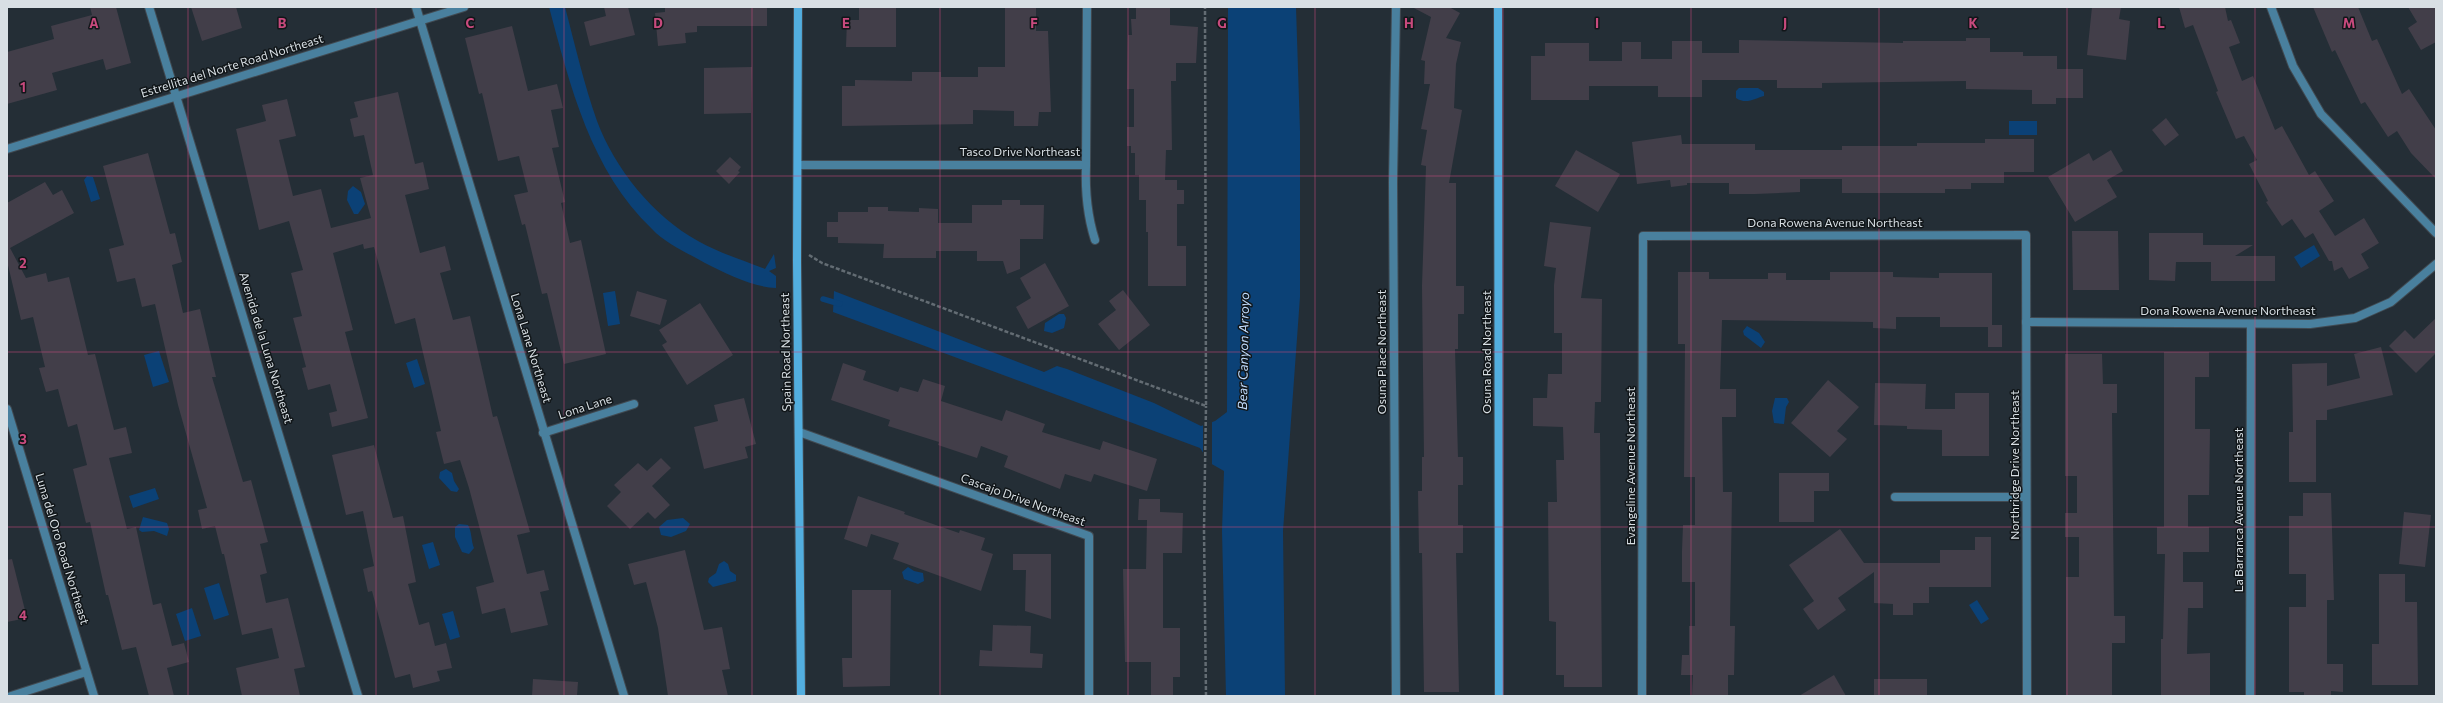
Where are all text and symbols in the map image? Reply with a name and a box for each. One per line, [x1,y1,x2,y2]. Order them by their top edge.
text: A [89,15,99,31]
text: B [278,15,287,31]
text: C [466,15,475,31]
text: D [653,15,663,31]
text: E [842,15,850,31]
text: F [1030,15,1038,31]
text: G [1217,15,1227,31]
text: H [1404,15,1414,31]
text: I [1595,15,1599,31]
text: J [1783,15,1787,31]
text: K [1968,15,1978,31]
text: L [2157,15,2165,31]
text: M [2343,15,2355,31]
street label: Estrellita del Norte Road Northeast [139,31,325,100]
text: 1 [20,79,26,95]
street label: Tasco Drive Northeast [960,144,1081,158]
street label: Dona Rowena Avenue Northeast [1747,215,1923,229]
text: 2 [19,255,27,271]
street label: Avenida de la Luna Northeast [237,270,297,425]
street label: Osuna Place Northeast [1374,290,1388,414]
street label: Osuna Road Northeast [1479,290,1493,414]
street label: Lona Lane Northeast [509,291,555,404]
street label: Spain Road Northeast [777,292,793,412]
water label: Bear Canyon Arroyo [1234,292,1252,410]
street label: Dona Rowena Avenue Northeast [2140,303,2316,317]
street label: Evangeline Avenue Northeast [1623,387,1637,545]
street label: Northridge Drive Northeast [2007,390,2021,540]
street label: Lona Lane [556,391,613,421]
street label: La Barranca Avenue Northeast [2231,428,2245,592]
text: 3 [19,431,27,447]
street label: Cascajo Drive Northeast [959,470,1088,528]
street label: Luna del Oro Road Northeast [33,471,93,626]
text: 4 [19,607,27,623]

